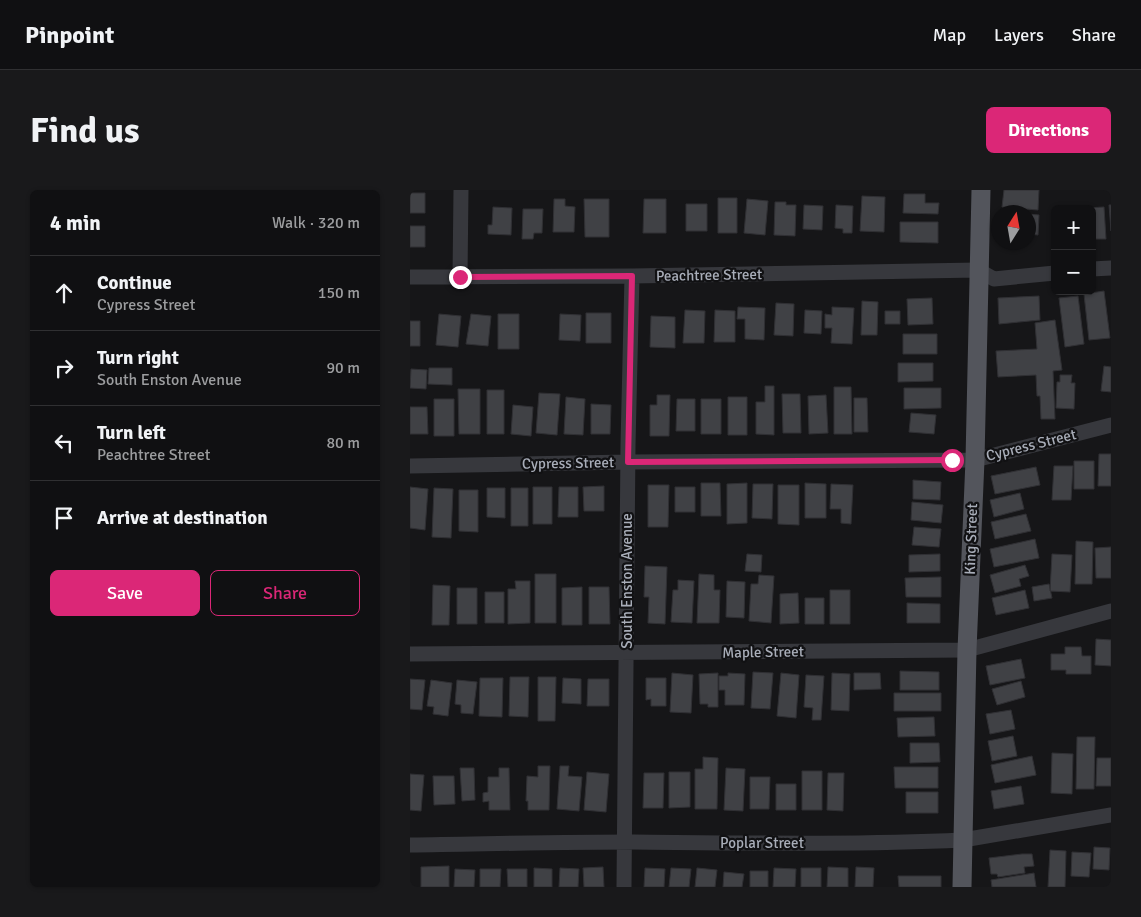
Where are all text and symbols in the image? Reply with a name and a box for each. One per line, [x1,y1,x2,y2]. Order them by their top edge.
text: Pinpoint [25,20,114,50]
text: Map [933,24,966,46]
text: Layers [994,24,1044,46]
text: Share [1072,24,1116,46]
button: Directions [986,107,1111,153]
text: Find us [30,109,140,152]
north arrow [991,205,1036,250]
map controls [1051,205,1096,295]
button: + [1051,205,1096,250]
text: 4 min [50,210,101,236]
text: Walk · 320 m [272,213,360,233]
button: − [1051,250,1096,295]
street label: Peachtree Street [656,265,762,285]
route end [449,266,472,289]
text: Continue [97,271,172,295]
icon: ahead [50,279,78,307]
text: 150 m [318,283,360,303]
text: Cypress Street [97,295,195,315]
text: Turn right [97,346,179,370]
icon: right [50,354,78,382]
text: 90 m [326,358,360,378]
text: South Enston Avenue [97,370,242,390]
text: Turn left [97,421,166,445]
street label: Cypress Street [984,425,1078,465]
icon: left [50,429,78,457]
text: 80 m [326,433,360,453]
text: Peachtree Street [97,445,210,465]
route start [941,449,964,472]
street label: Cypress Street [522,453,614,473]
street label: King Street [961,503,981,575]
icon: arrive [50,504,78,532]
text: Arrive at destination [97,506,268,530]
street label: South Enston Avenue [618,513,636,649]
button: Save [50,570,200,616]
button: Share [210,570,360,616]
street label: Maple Street [722,642,804,662]
street label: Poplar Street [720,834,804,852]

